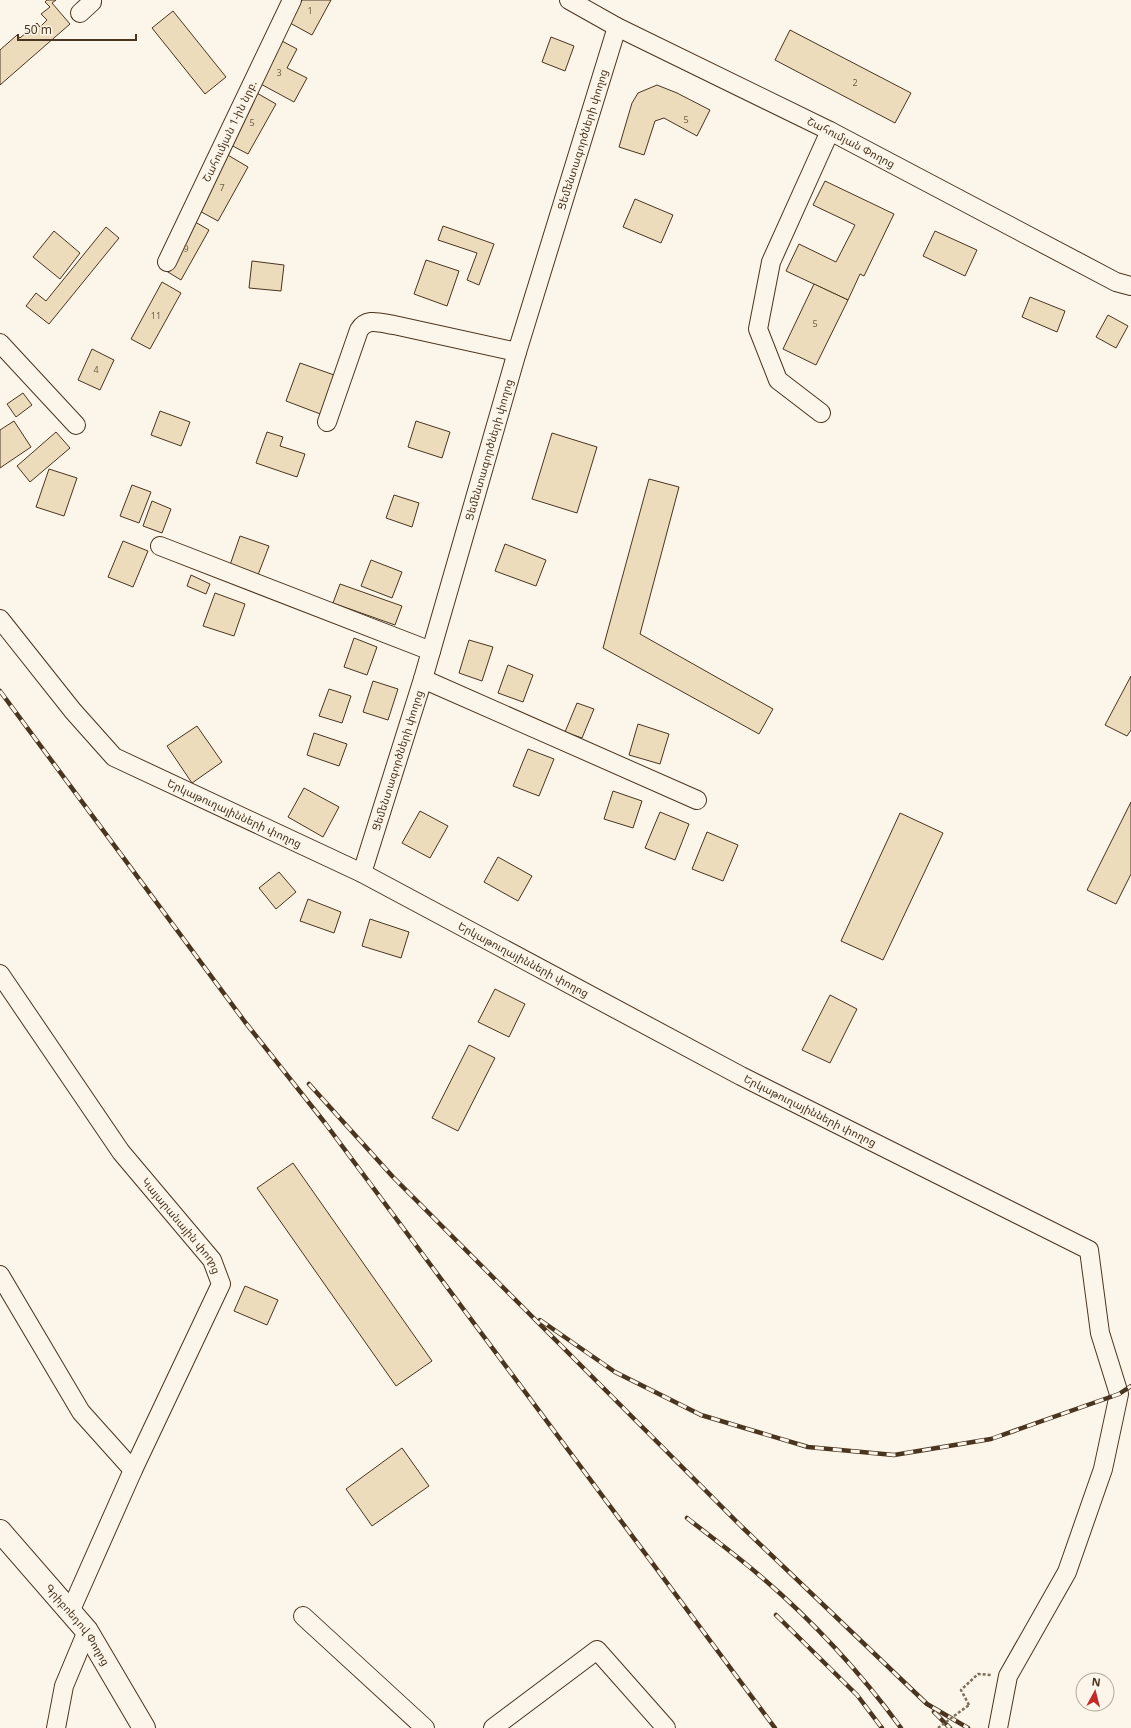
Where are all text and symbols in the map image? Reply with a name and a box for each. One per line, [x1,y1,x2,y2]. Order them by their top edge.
house number: 1 [307,4,313,17]
scale bar [18,16,136,42]
text: 50 m [24,21,52,38]
house number: 3 [276,66,282,79]
street label: Ցեմենտագործների փողոց [553,67,611,212]
house number: 2 [852,76,858,89]
street label: Շահումյան 1-ին նրբ. [198,77,260,184]
house number: 5 [683,113,689,126]
street label: Շահումյան Փողոց [805,113,898,171]
house number: 5 [249,116,255,129]
house number: 7 [219,181,225,194]
house number: 9 [183,242,189,255]
house number: 11 [151,309,161,322]
house number: 5 [812,317,818,330]
house number: 4 [93,363,99,376]
street label: Ցեմենտագործների փողոց [461,377,516,522]
street label: Ցեմենտագործների փողոց [368,688,426,832]
street label: Երկաթուղայինների փողոց [165,775,304,851]
street label: Երկաթուղայինների փողոց [456,918,592,1000]
street label: Երկաթուղայինների փողոց [741,1071,879,1150]
street label: Կայարանային փողոց [139,1174,225,1276]
street label: Գրիբոեդով Փողոց [42,1580,114,1668]
north arrow [1075,1672,1115,1712]
text: N [1091,1674,1102,1690]

